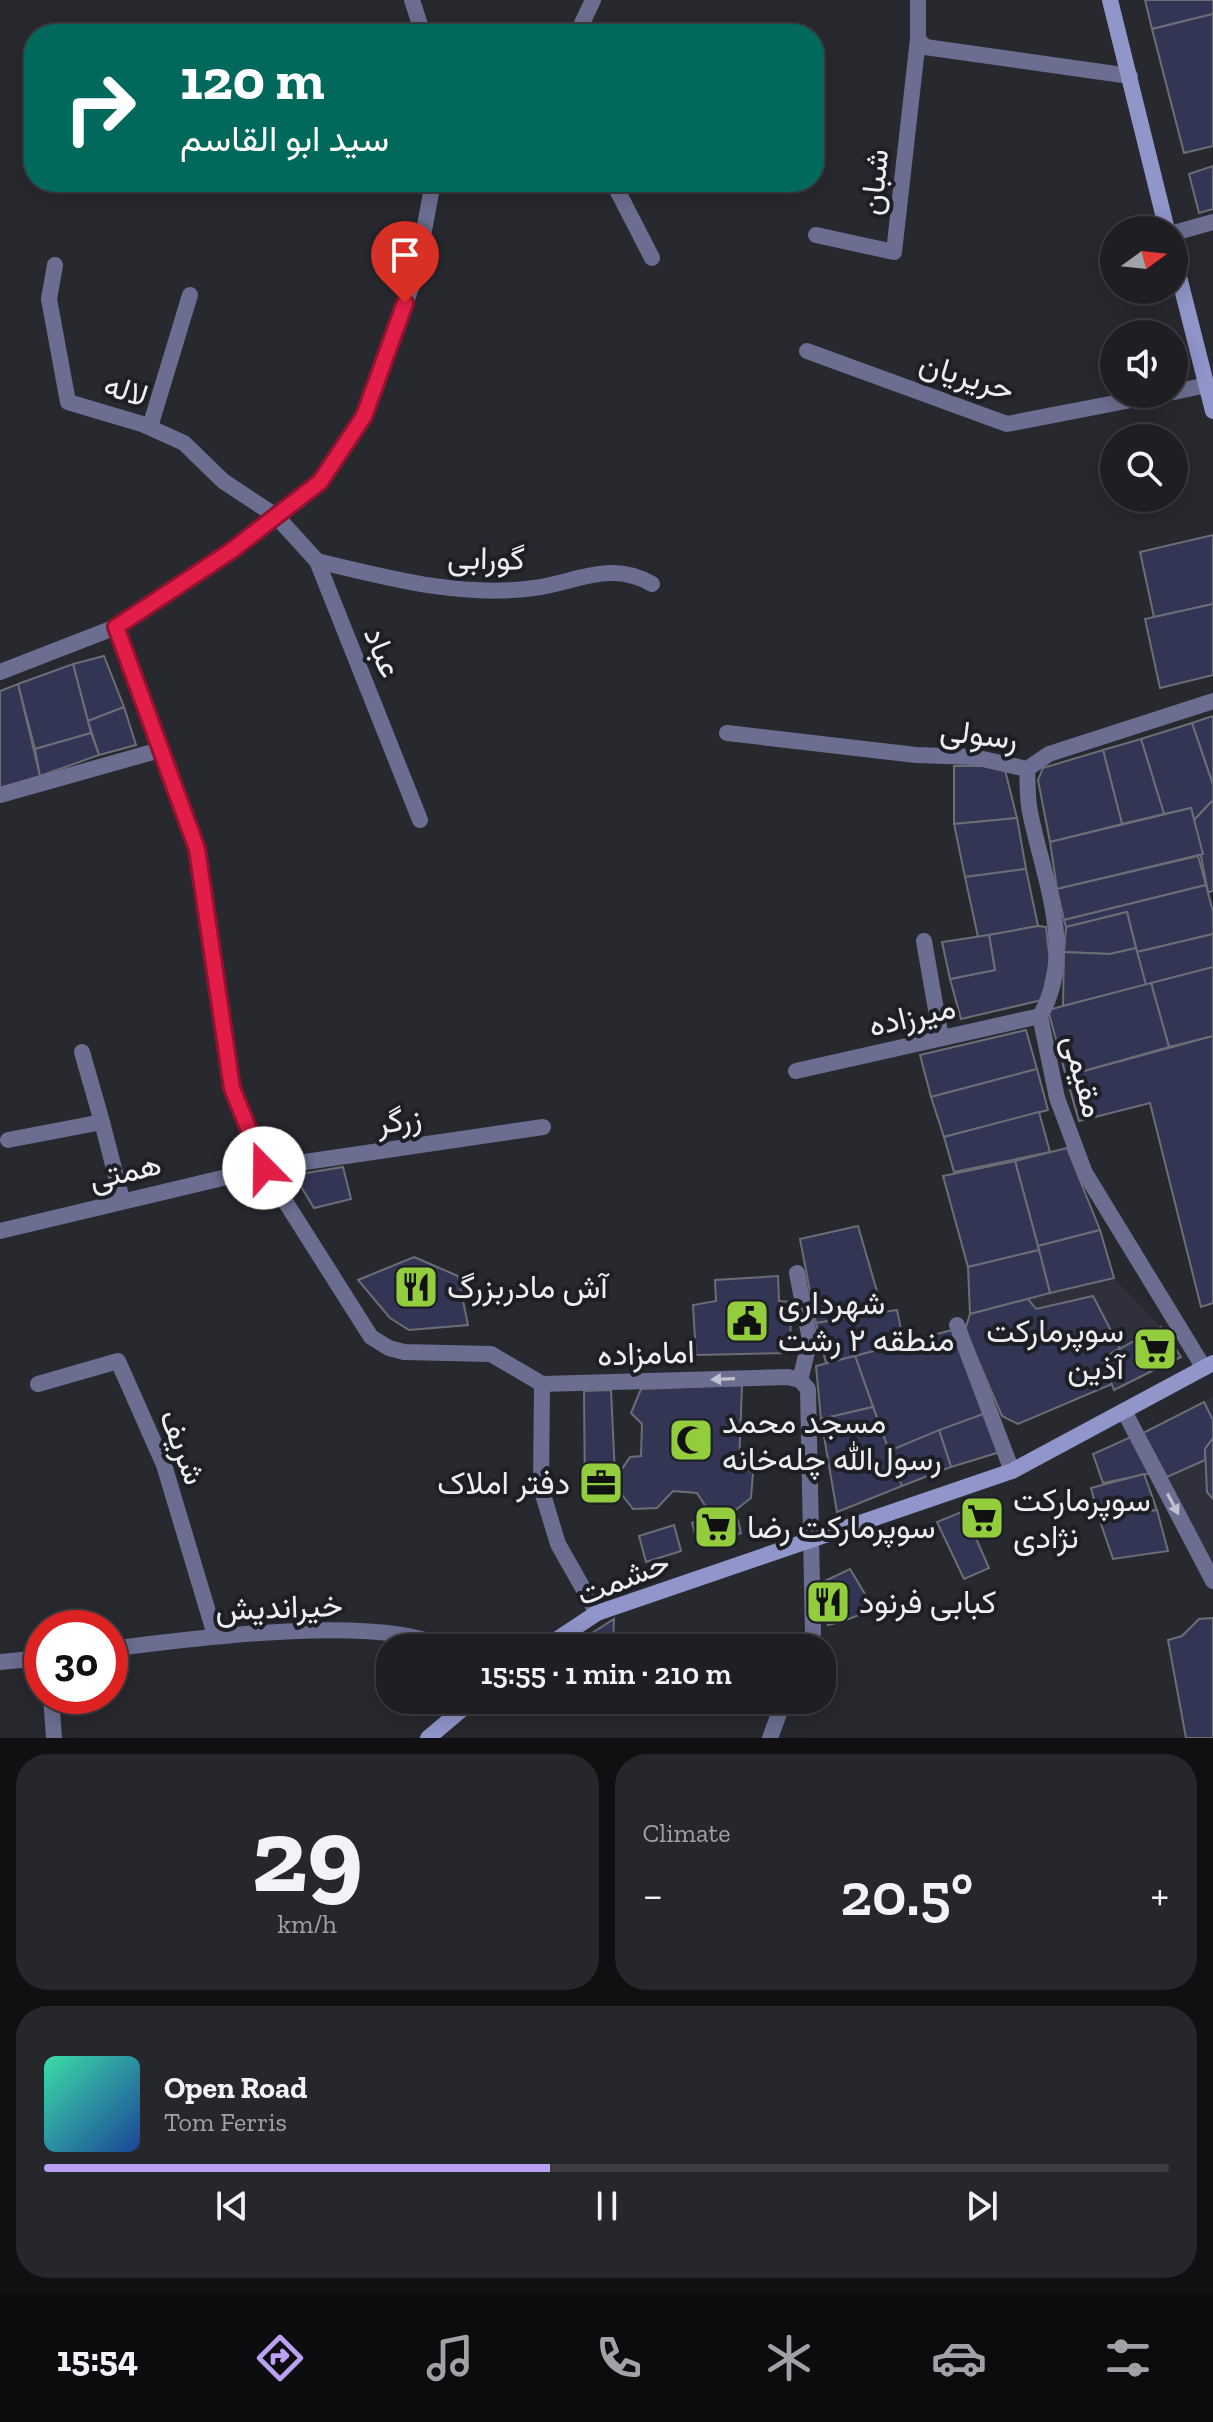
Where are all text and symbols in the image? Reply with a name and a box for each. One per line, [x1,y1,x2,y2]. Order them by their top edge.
text: 120 m [180,46,324,113]
icon: right [48,56,152,160]
text: سید ابو القاسم [180,117,389,160]
street label: شبان [852,147,896,217]
north arrow [1100,216,1188,304]
map controls [1100,216,1188,512]
pin [371,221,439,303]
icon: arrive [383,233,427,277]
button: sound [1100,320,1188,408]
street label: حریریان [915,344,1019,409]
street label: لاله [99,365,153,415]
button: search [1100,424,1188,512]
street label: گورابی [447,538,525,579]
street label: عباد [356,621,410,683]
street label: رسولی [938,710,1020,759]
street label: میرزاده [865,988,959,1045]
street label: مقیمی [1055,1030,1113,1122]
street label: زرگر [373,1098,424,1143]
position arrow [222,1126,306,1210]
street label: همتی [85,1144,165,1198]
restaurant icon: آش مادربزرگ [392,1263,440,1311]
place label: آش مادربزرگ [447,1268,610,1307]
place label: شهرداری منطقه ۲ رشت [778,1284,955,1360]
public building icon: شهرداری منطقه ۲ رشت [723,1297,771,1345]
place label: سوپرمارکت آذین [986,1312,1127,1387]
supermarket icon: سوپرمارکت آذین [1131,1325,1179,1373]
street label: امامزاده [596,1332,696,1375]
one-way arrow [710,1373,735,1385]
place label: مسجد محمد رسول‌‌الله چله‌خانه [722,1403,942,1481]
street label: شریف [150,1404,215,1490]
mosque icon: مسجد محمد رسول‌‌الله چله‌خانه [667,1416,715,1464]
office icon: دفتر املاک [577,1459,625,1507]
place label: دفتر املاک [437,1464,570,1503]
place label: سوپرمارکت نژادی [1013,1481,1151,1557]
one-way arrow [1167,1493,1180,1516]
supermarket icon: سوپرمارکت نژادی [958,1494,1006,1542]
supermarket icon: سوپرمارکت رضا [692,1503,740,1551]
place label: سوپرمارکت رضا [747,1508,936,1549]
street label: حشمت [571,1542,675,1614]
restaurant icon: کبابی فرنود [804,1578,852,1626]
place label: کبابی فرنود [859,1583,997,1622]
street label: خیراندیش [215,1586,343,1629]
speed limit sign: 30 [24,1610,128,1714]
text: 15:55 · 1 min · 210 m [480,1656,732,1692]
text: 29 [252,1793,363,1918]
text: Climate [643,1817,730,1849]
text: 20.5° [840,1858,973,1930]
text: − [643,1868,663,1921]
text: + [1150,1868,1169,1921]
text: km/h [278,1908,337,1940]
text: Open Road [164,2070,307,2106]
text: Tom Ferris [164,2106,287,2138]
icon: previous [210,2184,254,2228]
icon: pause [585,2184,629,2228]
icon: next [960,2184,1004,2228]
icon: directions [252,2330,308,2386]
icon: music [422,2330,478,2386]
icon: phone [591,2330,647,2386]
icon: climate [761,2330,817,2386]
icon: car [931,2330,987,2386]
icon: filters [1100,2330,1156,2386]
text: 15:54 [57,2337,138,2380]

